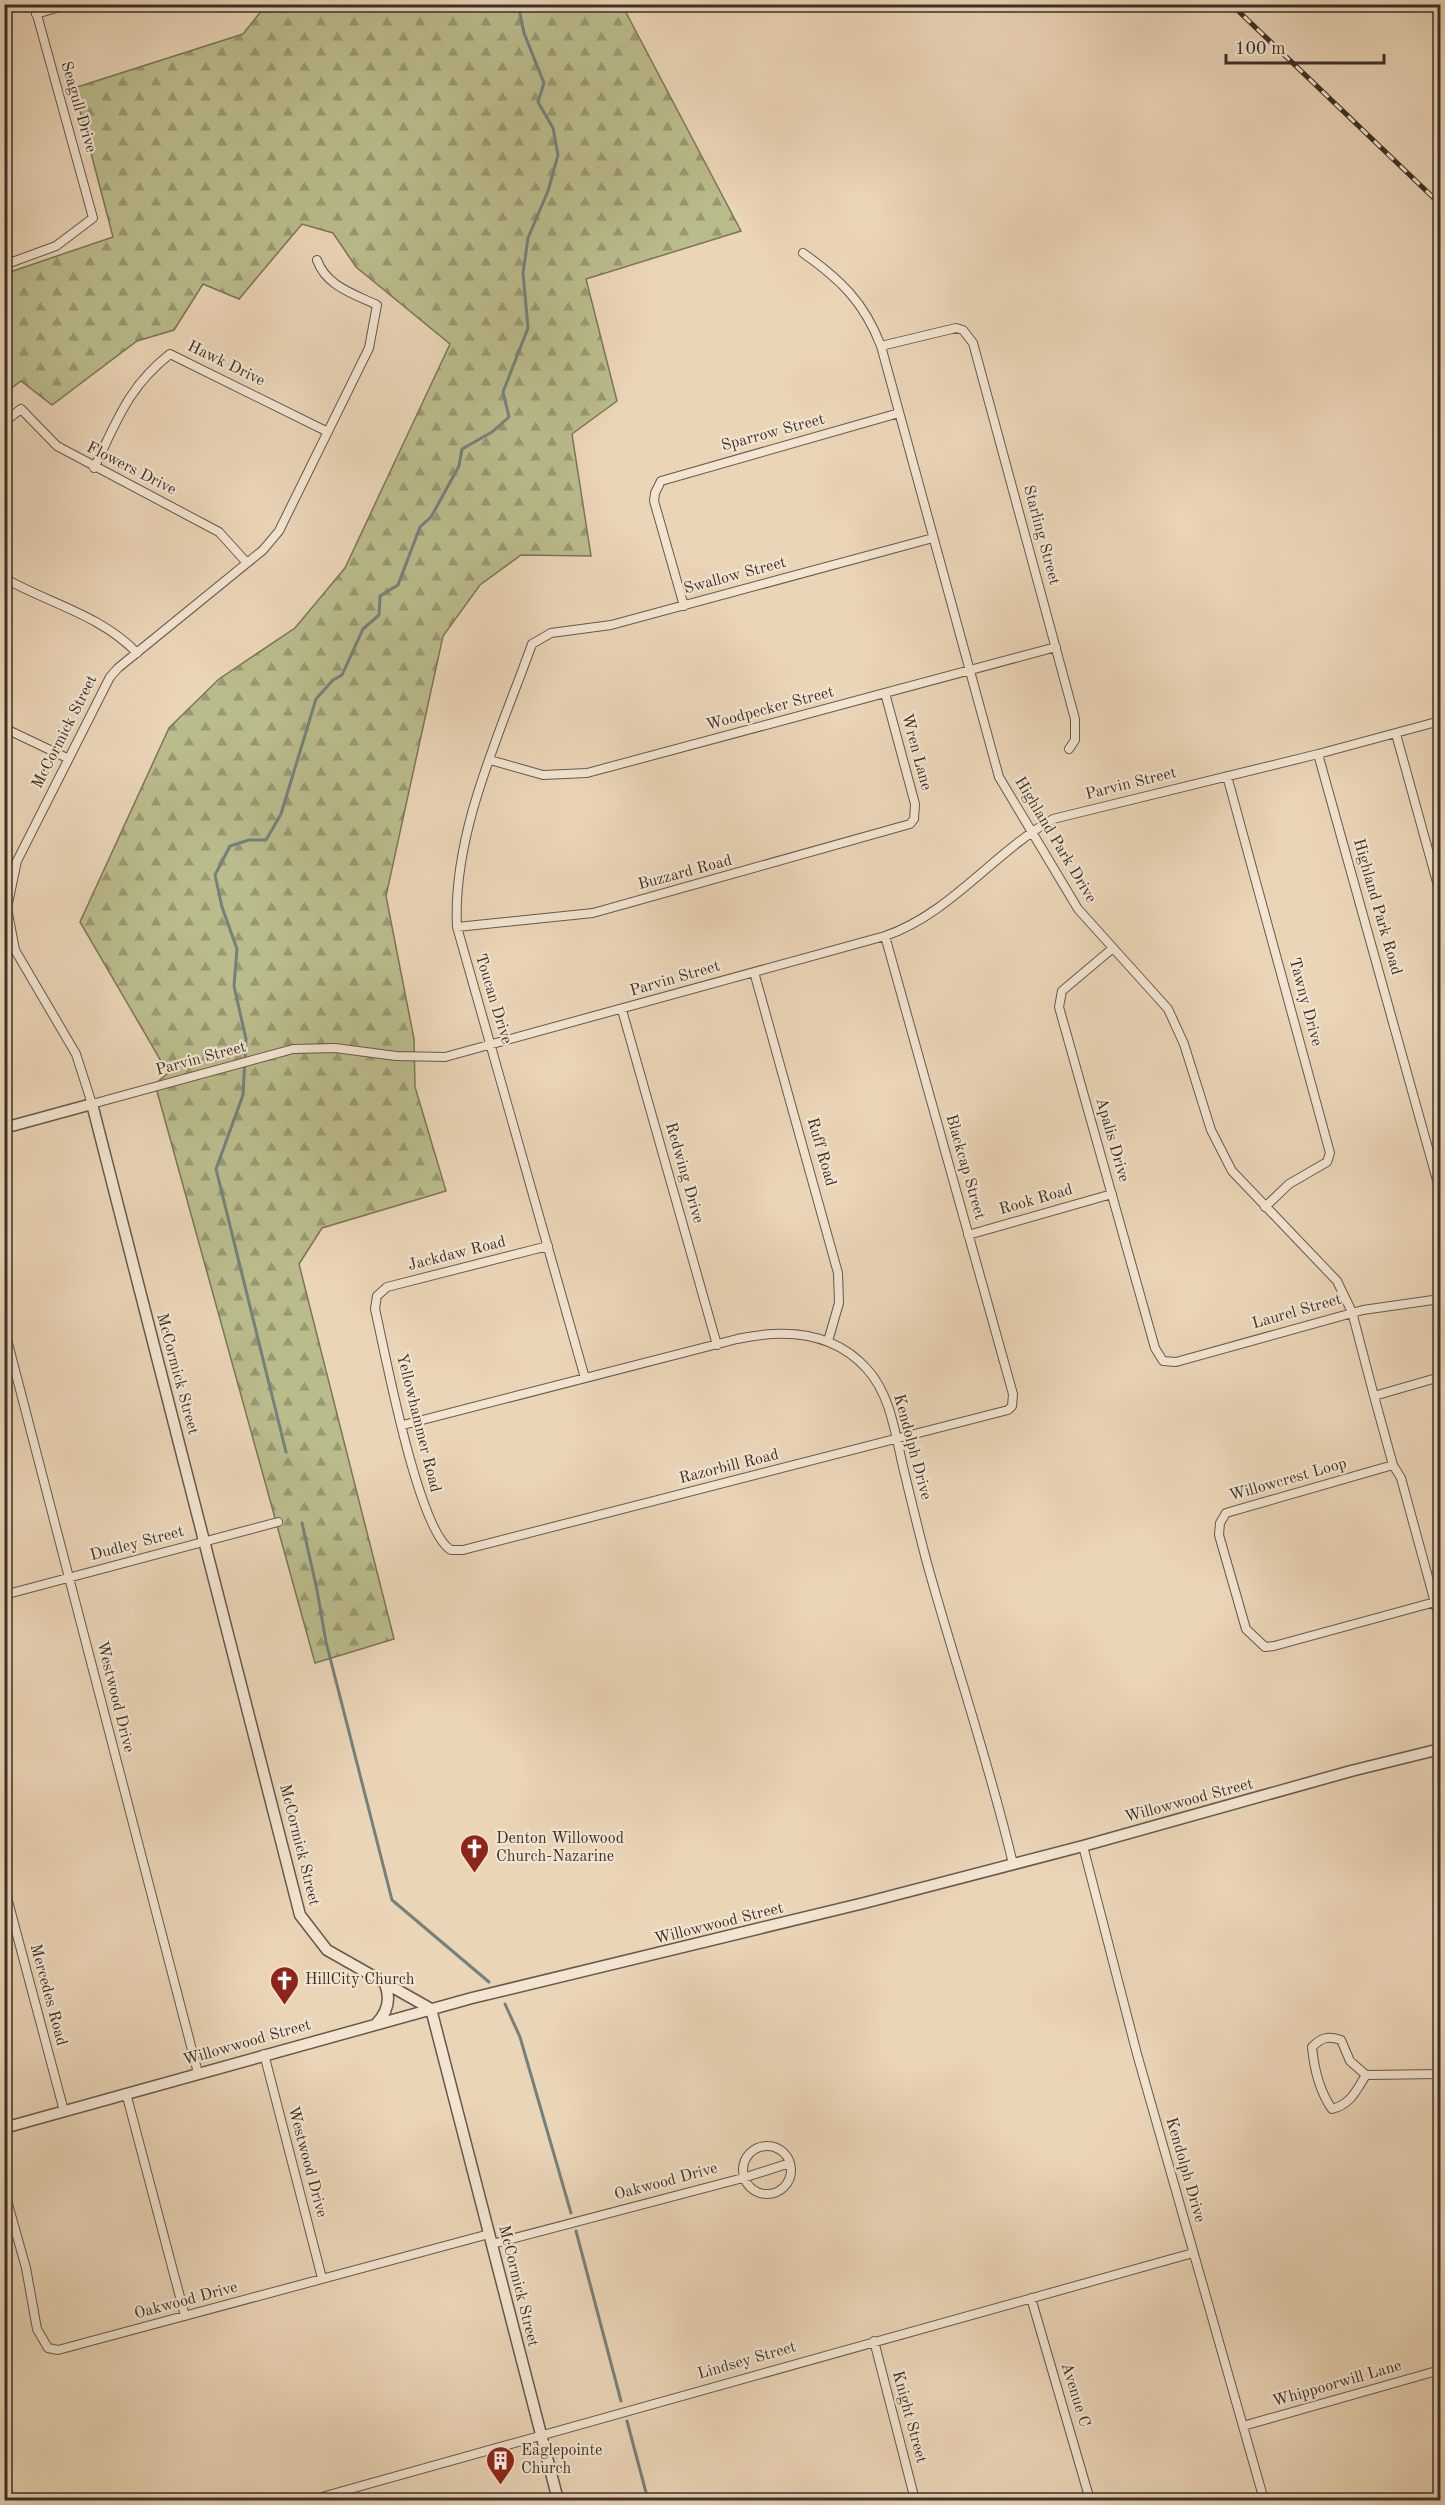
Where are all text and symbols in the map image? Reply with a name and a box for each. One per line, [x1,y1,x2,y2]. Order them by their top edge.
scale bar [1226,27,1384,65]
text: 100 m [1235,40,1286,58]
street label: Seagull Drive [57,60,99,154]
street label: Hawk Drive [185,338,267,390]
street label: Sparrow Street [720,411,827,454]
street label: Flowers Drive [84,440,178,498]
street label: Starling Street [1020,483,1062,587]
street label: Swallow Street [682,555,788,597]
street label: McCormick Street [30,672,101,791]
street label: Woodpecker Street [704,684,836,734]
street label: Wren Lane [898,712,934,792]
street label: Parvin Street [1084,765,1178,803]
street label: Highland Park Drive [1011,774,1099,906]
street label: Highland Park Road [1350,837,1404,977]
street label: Buzzard Road [636,853,734,893]
street label: Toucan Drive [472,952,514,1046]
street label: Tawny Drive [1286,956,1324,1048]
street label: Parvin Street [628,958,722,1000]
street label: Parvin Street [154,1039,248,1079]
street label: Apalis Drive [1092,1096,1132,1184]
street label: Blackcap Street [942,1113,988,1222]
street label: Ruff Road [804,1116,838,1188]
street label: Redwing Drive [662,1121,706,1225]
street label: Rook Road [997,1182,1075,1218]
street label: Jackdaw Road [406,1234,508,1274]
street label: Laurel Street [1250,1291,1344,1332]
street label: McCormick Street [153,1312,201,1437]
street label: Yellowhammer Road [393,1352,443,1494]
street label: Kendolph Drive [890,1392,934,1502]
street label: Razorbill Road [677,1447,781,1487]
street label: Willowcrest Loop [1227,1456,1349,1504]
street label: Dudley Street [88,1524,186,1564]
street label: Westwood Drive [93,1640,137,1754]
street label: Willowwood Street [1123,1776,1255,1826]
street label: McCormick Street [276,1783,322,1908]
place label: Denton Willowood Church-Nazarine [496,1831,624,1865]
church icon: Denton Willowood Church-Nazarine [459,1832,491,1874]
street label: Willowwood Street [653,1900,785,1948]
street label: Mercedes Road [27,1942,69,2048]
church icon: HillCity Church [268,1964,300,2006]
place label: HillCity Church [305,1972,415,1988]
street label: Willowwood Street [181,2017,313,2069]
street label: Westwood Drive [284,2105,330,2219]
street label: Kendolph Drive [1162,2116,1208,2224]
street label: Oakwood Drive [613,2161,719,2203]
street label: McCormick Street [495,2224,541,2349]
street label: Oakwood Drive [133,2280,239,2322]
street label: Lindsey Street [696,2339,798,2383]
street label: Whippoorwill Lane [1271,2358,1403,2410]
street label: Avenue C [1058,2361,1092,2429]
street label: Knight Street [889,2369,929,2465]
place label: Eaglepointe Church [521,2443,602,2477]
building icon: Eaglepointe Church [484,2444,516,2486]

